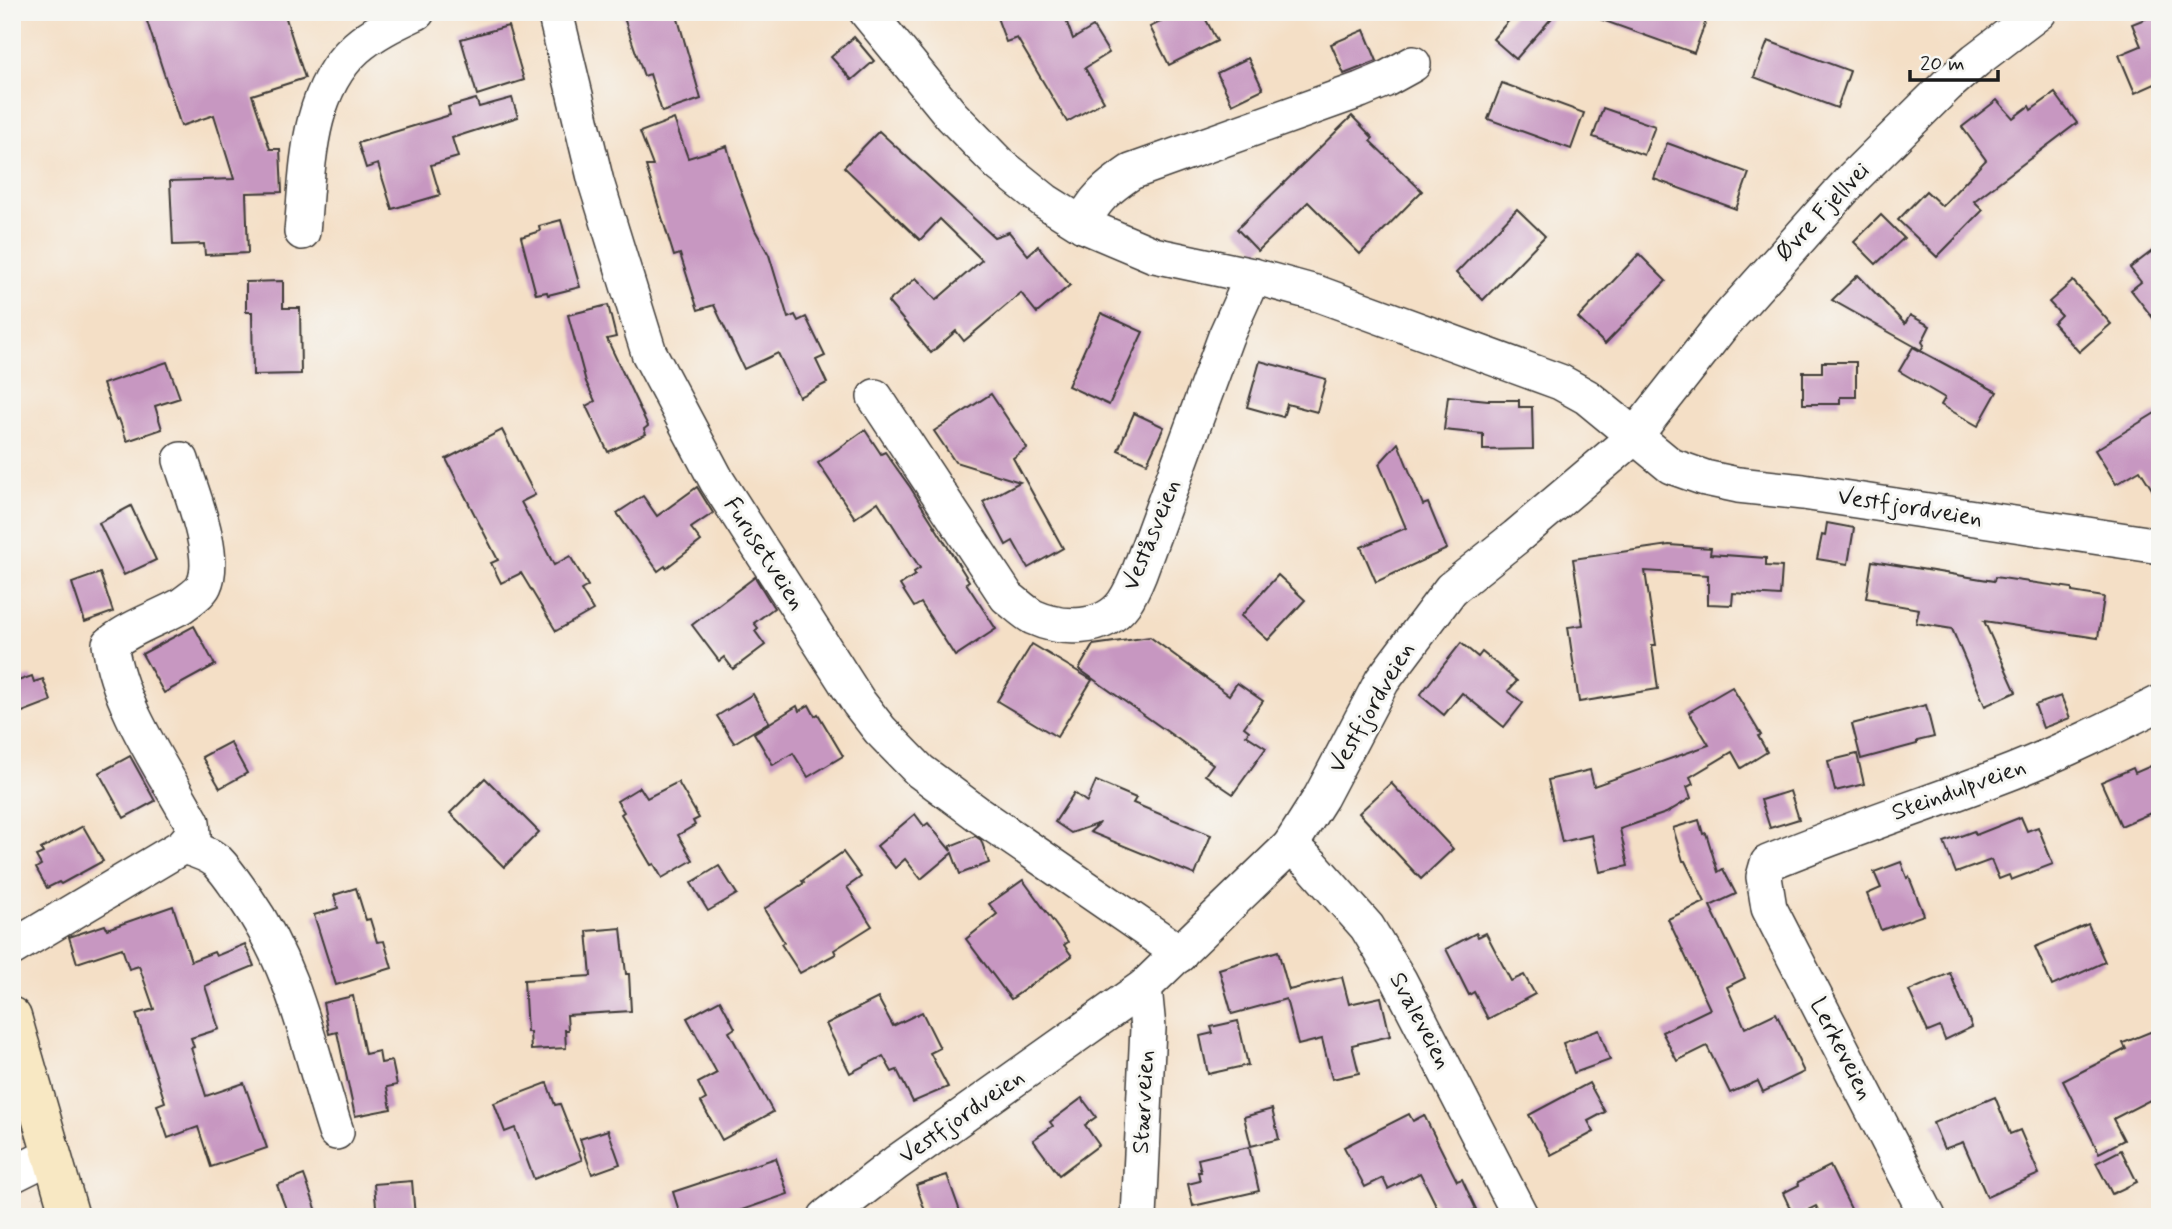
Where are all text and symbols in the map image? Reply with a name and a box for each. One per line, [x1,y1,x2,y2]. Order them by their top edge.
scale bar [1910,38,1997,82]
text: 20 m [1920,50,1965,78]
street label: Øvre Fjellvei [1769,156,1877,268]
street label: Veståsveien [1116,475,1188,595]
street label: Vestfjordveien [1835,481,1985,535]
street label: Furusetveien [716,492,812,616]
street label: Vestfjordveien [1322,637,1422,779]
street label: Steindulpveien [1888,751,2030,829]
street label: Svaleveien [1382,967,1458,1075]
street label: Lerkeveien [1802,993,1880,1105]
street label: Stærveien [1126,1049,1162,1155]
street label: Vestfjordveien [893,1062,1031,1172]

